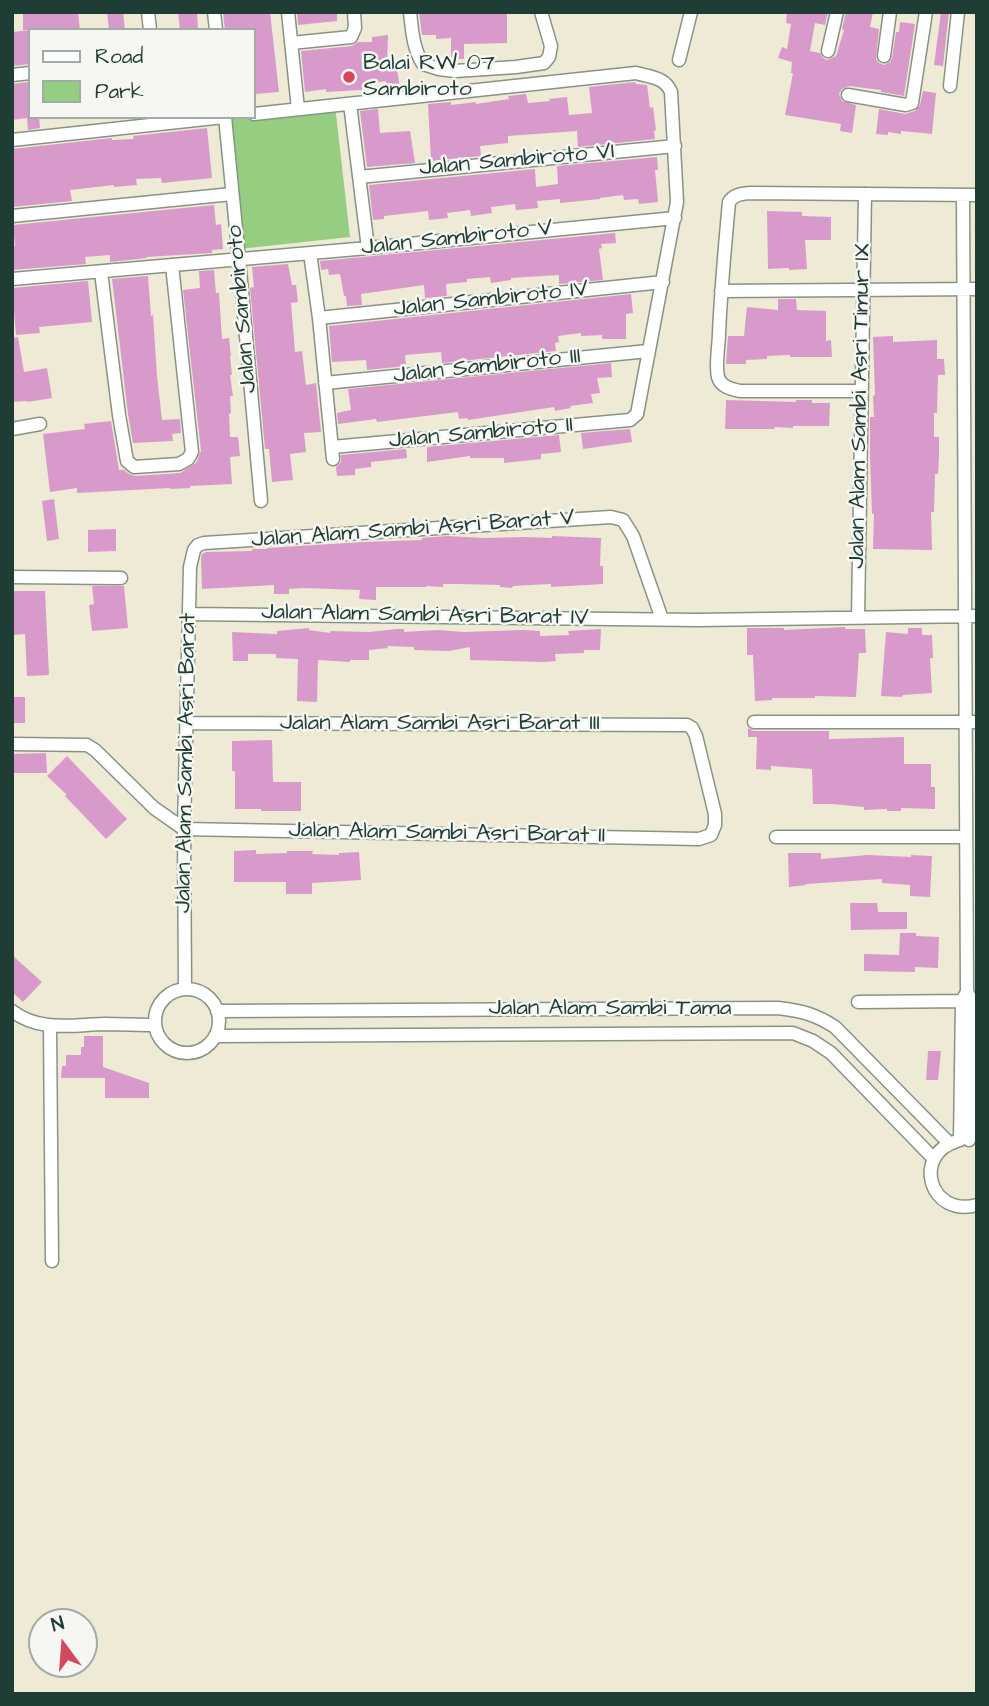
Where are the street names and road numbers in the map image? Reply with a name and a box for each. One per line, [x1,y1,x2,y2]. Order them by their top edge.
street label: Jalan Sambiroto VI [418,139,616,183]
street label: Jalan Sambiroto V [360,215,554,263]
street label: Jalan Sambiroto [222,224,264,394]
street label: Jalan Alam Sambi Asri Timur IX [844,243,878,569]
street label: Jalan Sambiroto IV [392,276,590,324]
street label: Jalan Sambiroto III [392,343,582,391]
street label: Jalan Sambiroto II [388,412,574,456]
street label: Jalan Alam Sambi Asri Barat V [250,505,576,555]
street label: Jalan Alam Sambi Asri Barat IV [261,599,589,633]
street label: Jalan Alam Sambi Asri Barat [171,613,203,913]
street label: Jalan Alam Sambi Asri Barat III [280,710,600,738]
street label: Jalan Alam Sambi Asri Barat II [288,817,606,851]
street label: Jalan Alam Sambi Tama [489,995,731,1023]

